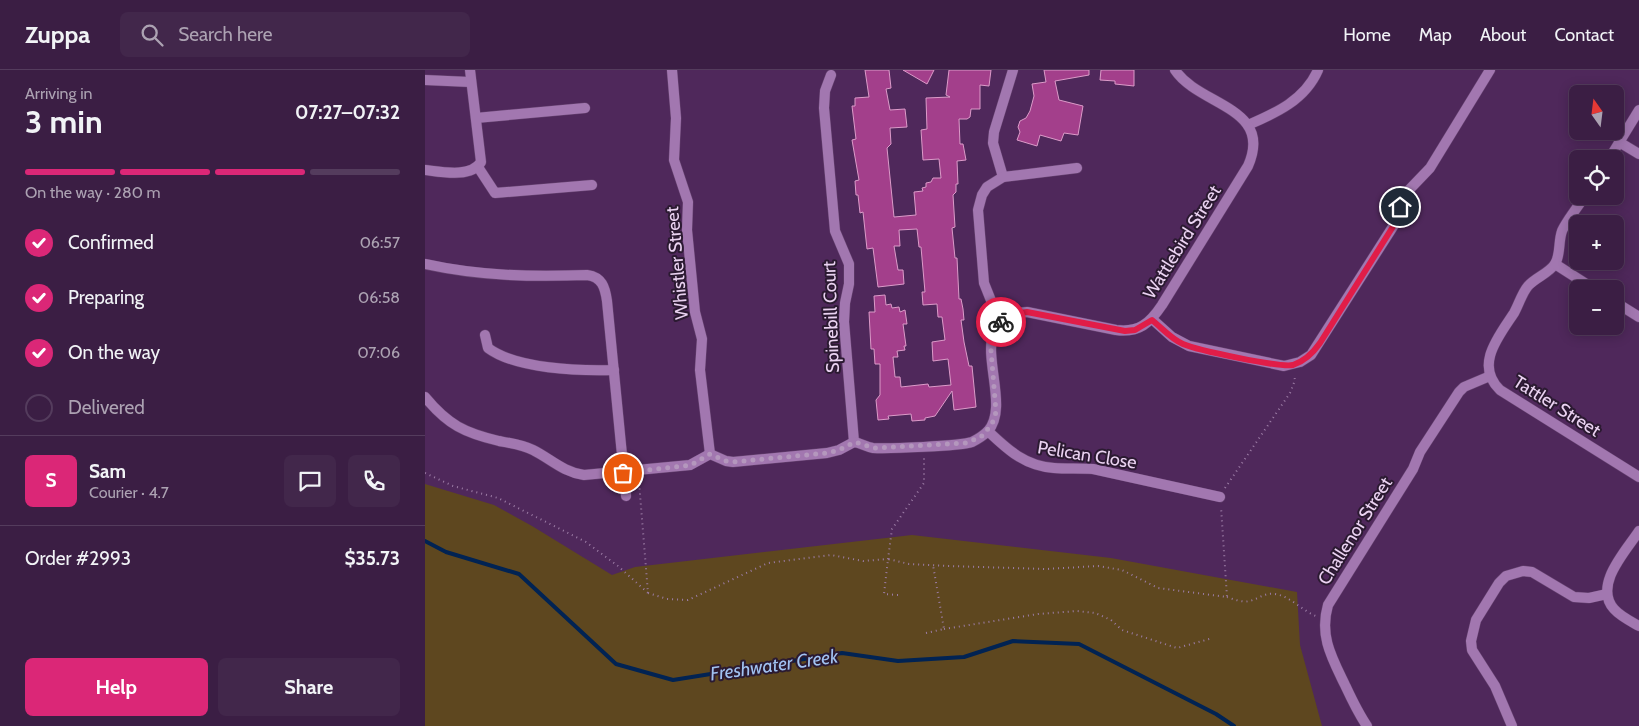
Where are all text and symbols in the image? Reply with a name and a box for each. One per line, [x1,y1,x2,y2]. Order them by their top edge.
search box [120,12,470,57]
text: Zuppa [25,20,90,49]
icon: search [138,21,166,49]
text: Search here [178,23,273,46]
text: Home [1343,24,1391,46]
text: Map [1419,24,1452,46]
text: About [1480,24,1526,46]
text: Contact [1554,24,1614,46]
text: Arriving in [25,84,92,103]
north arrow [1569,85,1624,140]
map controls [1569,85,1624,335]
text: 07:27–07:32 [295,101,400,124]
text: 3 min [25,102,103,141]
button: locate [1569,150,1624,205]
street label: Wattlebird Street [1138,181,1226,303]
text: On the way · 280 m [25,183,160,202]
pin [1379,186,1421,228]
icon: home [1386,193,1414,221]
street label: Whistler Street [661,206,693,320]
button: + [1569,215,1624,270]
icon: check [25,229,53,257]
text: Confirmed [68,231,154,254]
text: 06:57 [360,233,400,252]
street label: Spinebill Court [818,261,844,373]
button: − [1569,280,1624,335]
icon: check [25,284,53,312]
text: Preparing [68,286,144,309]
text: 06:58 [358,288,400,307]
courier [976,297,1026,347]
icon: bike [987,308,1015,336]
icon: check [25,339,53,367]
text: On the way [68,341,160,364]
text: 07:06 [357,343,400,362]
street label: Tattler Street [1509,371,1605,441]
text: Delivered [68,396,145,419]
street label: Pelican Close [1036,436,1138,474]
pin [602,452,644,494]
button: chat [284,455,336,507]
button: phone [348,455,400,507]
icon: bag [609,459,637,487]
text: Sam [89,460,126,483]
text: S [45,469,57,492]
street label: Challenor Street [1313,473,1397,589]
text: Courier · 4.7 [89,483,169,502]
text: Order #2993 [25,547,131,570]
text: $35.73 [344,547,400,570]
water label: Freshwater Creek [709,645,840,685]
button: Help [25,658,208,716]
button: Share [218,658,400,716]

